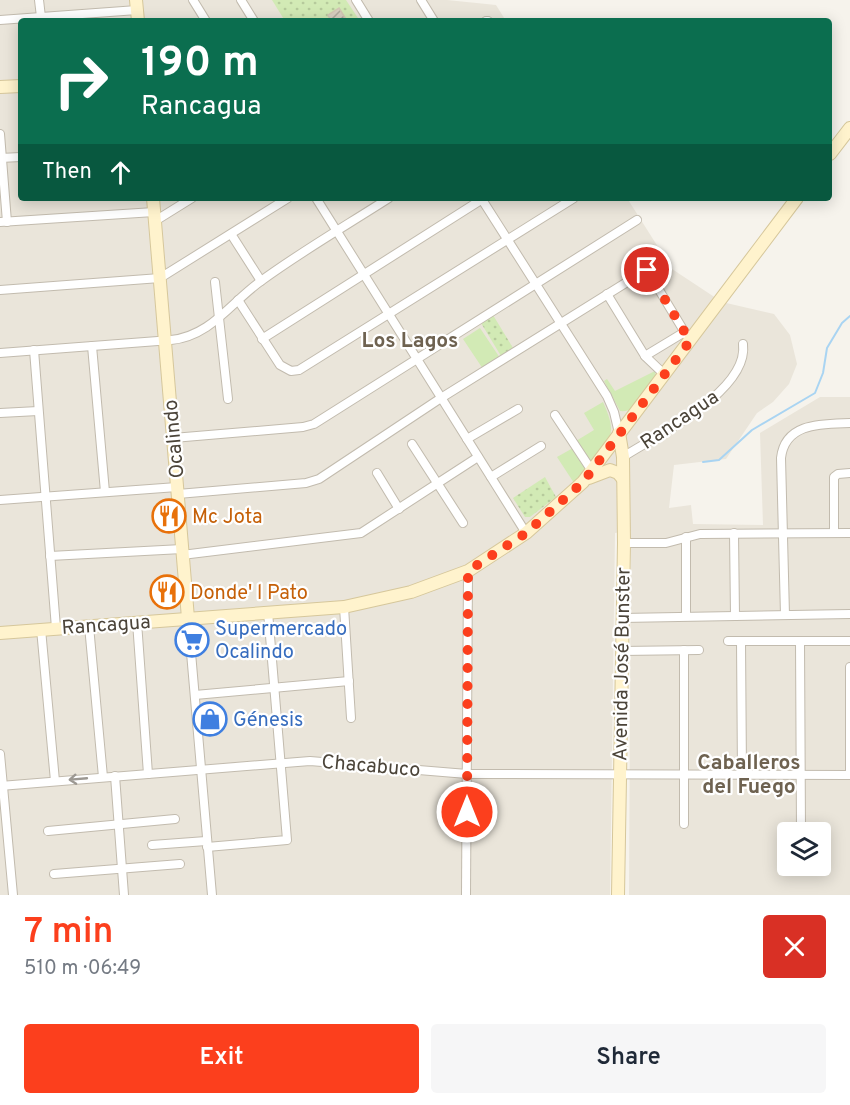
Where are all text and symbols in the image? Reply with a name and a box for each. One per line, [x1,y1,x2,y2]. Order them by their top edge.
text: 190 m [141,38,259,91]
icon: right [42,42,120,120]
text: Rancagua [141,90,261,124]
icon: ahead [104,156,137,189]
text: Then [42,159,92,186]
pin [621,244,672,295]
icon: arrive [630,253,663,286]
district label: Los Lagos [362,328,458,355]
street label: Rancagua [636,385,724,456]
street label: Ocalindo [159,398,191,479]
restaurant icon: Mc Jota [151,498,187,534]
place label: Mc Jota [192,505,263,531]
street label: Avenida José Bunster [608,567,638,761]
restaurant icon: Donde' l Pato [149,574,185,610]
place label: Donde' l Pato [190,581,308,607]
street label: Rancagua [61,610,152,642]
place label: Supermercado Ocalindo [215,617,347,666]
supermarket icon: Supermercado Ocalindo [174,622,210,658]
shop icon: Génesis [192,701,228,737]
place label: Génesis [233,708,303,734]
street label: Chacabuco [320,750,421,784]
district label: Caballeros del Fuego [697,750,801,801]
one-way arrow [69,774,89,785]
position arrow [435,780,499,844]
map controls [777,822,831,876]
button: layers [777,822,831,876]
text: 7 min [24,910,113,956]
button: close [763,915,826,978]
text: 510 m · 06:49 [24,956,141,982]
button: Exit [24,1024,419,1093]
button: Share [431,1024,826,1093]

